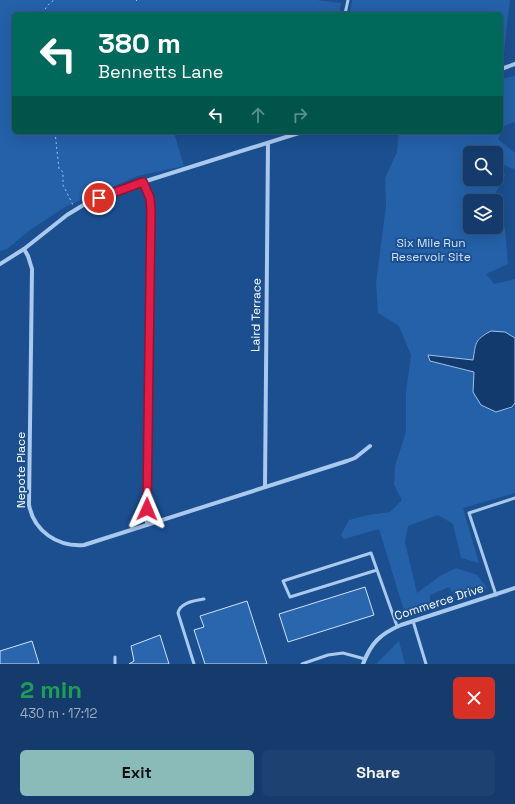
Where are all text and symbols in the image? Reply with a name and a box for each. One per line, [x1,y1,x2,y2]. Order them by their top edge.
text: 380 m [98,25,181,61]
icon: left [32,28,84,80]
text: Bennetts Lane [98,60,223,83]
icon: left [205,104,227,126]
icon: ahead [247,104,269,126]
icon: right [289,104,311,126]
map controls [463,146,503,234]
button: search [463,146,503,186]
pin [82,181,116,215]
icon: arrive [88,187,110,209]
button: layers [463,194,503,234]
park label: Six Mile Run Reservoir Site [391,235,471,265]
street label: Laird Terrace [247,278,265,352]
street label: Nepote Place [13,432,29,508]
position arrow [126,488,168,530]
street label: Commerce Drive [392,580,486,624]
text: 2 min [20,674,82,705]
button: close [453,677,495,719]
text: 430 m · 17:12 [20,705,97,722]
button: Exit [20,750,254,796]
button: Share [262,750,495,796]

